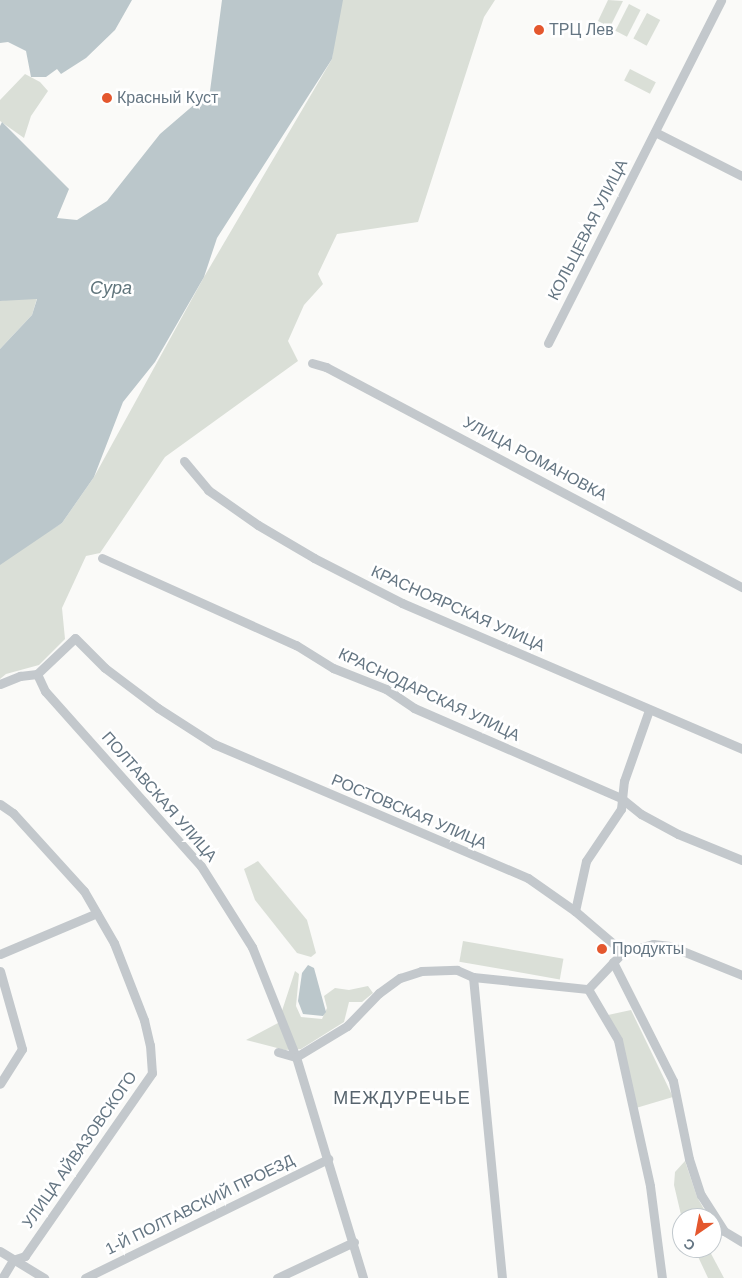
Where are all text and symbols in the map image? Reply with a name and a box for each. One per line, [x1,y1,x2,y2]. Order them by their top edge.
place label: ТРЦ Лев [549,20,614,40]
marker: ТРЦ Лев [533,24,545,36]
place label: Красный Куст [117,88,218,108]
marker: Красный Куст [101,92,113,104]
street label: КОЛЬЦЕВАЯ УЛИЦА [544,156,632,304]
water label: Сура [90,277,132,299]
street label: УЛИЦА РОМАНОВКА [460,413,610,505]
street label: КРАСНОЯРСКАЯ УЛИЦА [368,562,548,656]
street label: КРАСНОДАРСКАЯ УЛИЦА [335,644,523,746]
street label: ПОЛТАВСКАЯ УЛИЦА [97,728,221,866]
street label: РОСТОВСКАЯ УЛИЦА [328,771,490,853]
place label: Продукты [612,939,684,959]
marker: Продукты [596,943,608,955]
street label: УЛИЦА АЙВАЗОВСКОГО [19,1068,141,1232]
district label: МЕЖДУРЕЧЬЕ [332,1087,472,1109]
street label: 1-Й ПОЛТАВСКИЙ ПРОЕЗД [102,1151,298,1259]
north arrow [672,1208,722,1258]
text: С [681,1235,698,1254]

